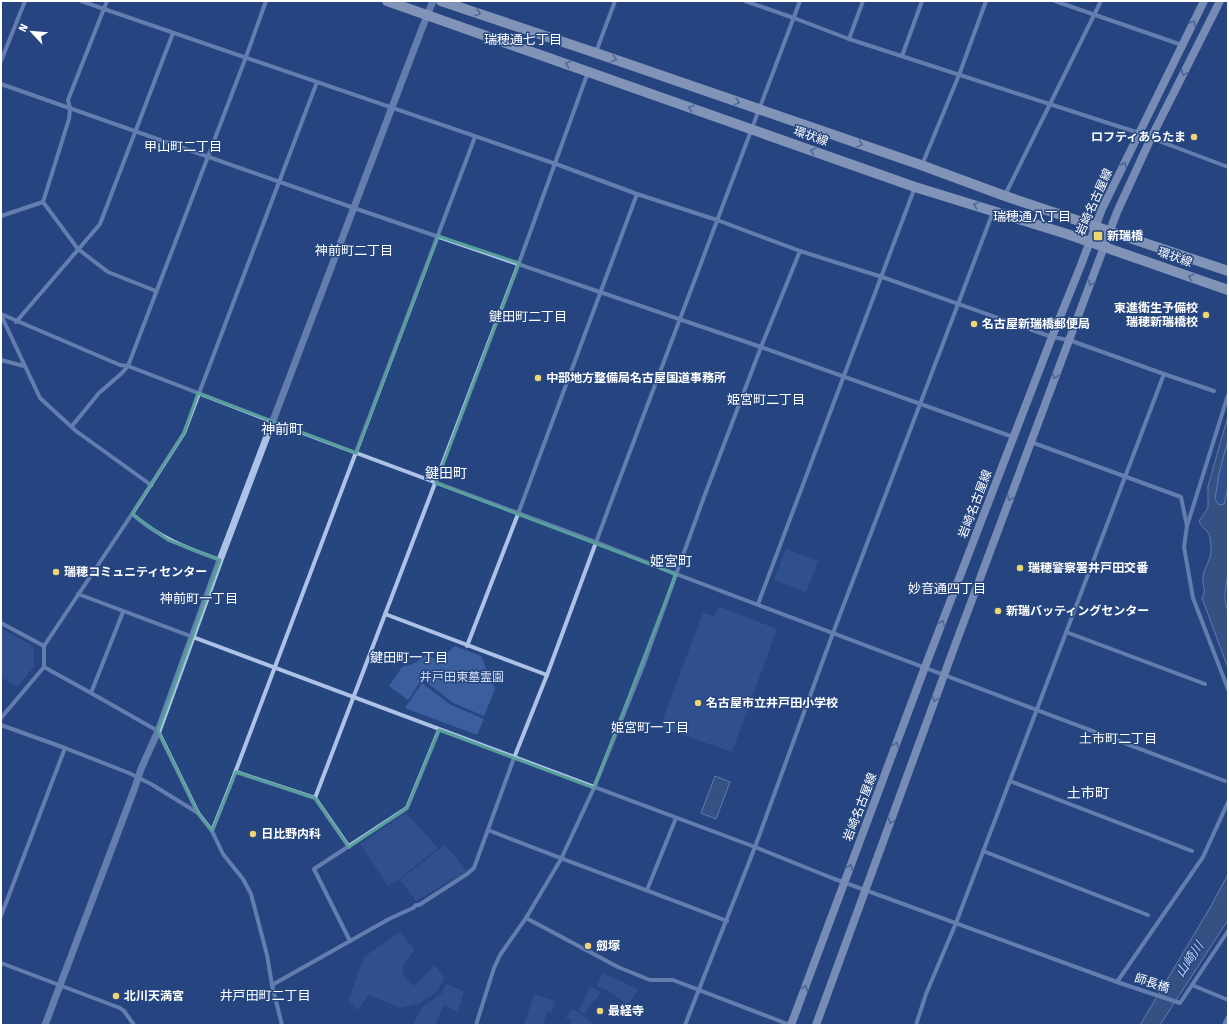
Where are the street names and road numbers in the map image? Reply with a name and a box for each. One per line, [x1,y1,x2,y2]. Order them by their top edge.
street label: 環状線 [792,124,830,148]
street label: 岩崎名古屋線 [1073,166,1115,238]
street label: 環状線 [1156,245,1194,269]
street label: 岩崎名古屋線 [956,468,994,540]
street label: 岩崎名古屋線 [841,771,879,843]
street label: 師長橋 [1133,971,1171,995]

